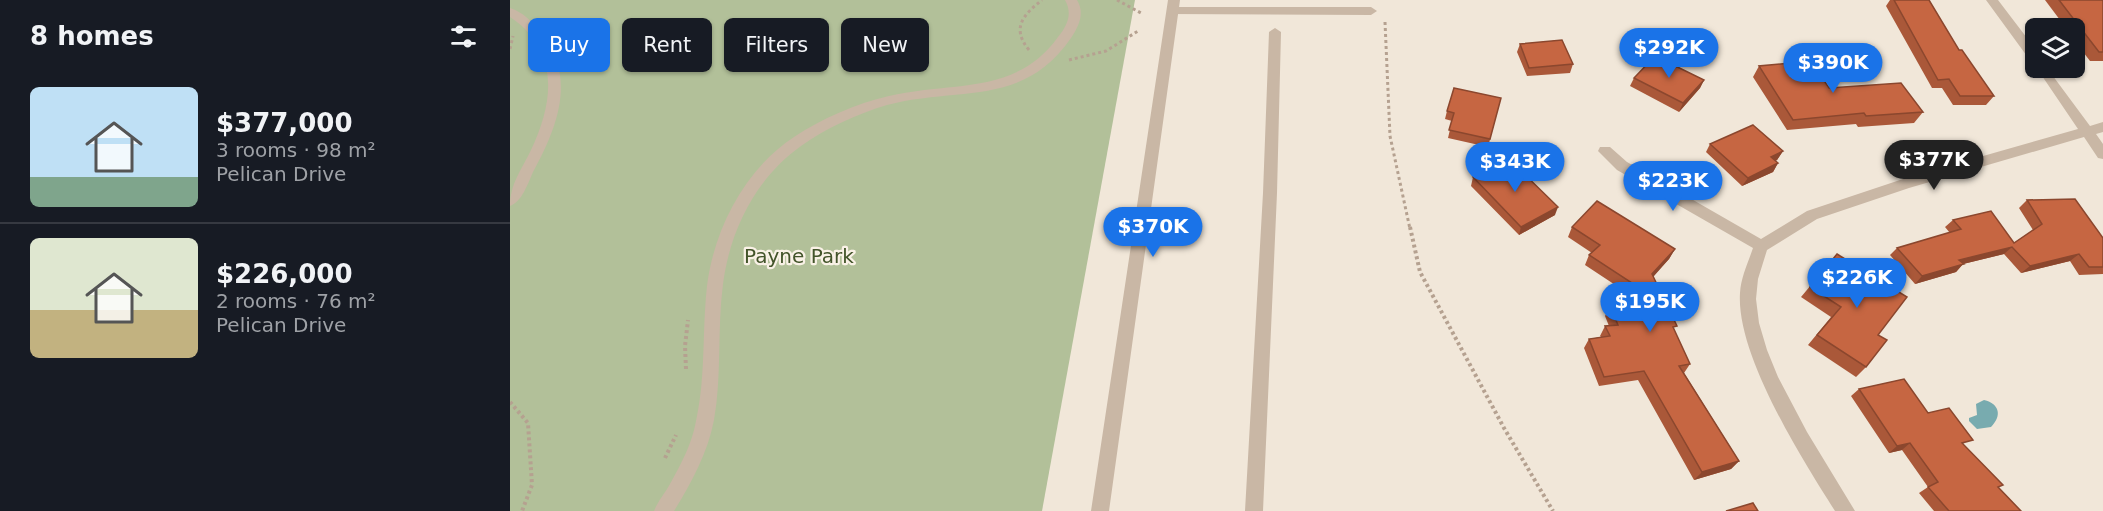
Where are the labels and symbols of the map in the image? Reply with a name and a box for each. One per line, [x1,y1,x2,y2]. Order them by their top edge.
pin: $292K [1627,28,1711,79]
pin: $390K [1791,43,1875,94]
pin: $377K [1892,140,1976,191]
pin: $343K [1473,142,1557,193]
pin: $223K [1631,161,1715,212]
pin: $370K [1111,207,1195,258]
park label: Payne Park [744,244,854,268]
pin: $226K [1815,258,1899,309]
pin: $195K [1608,282,1692,333]

